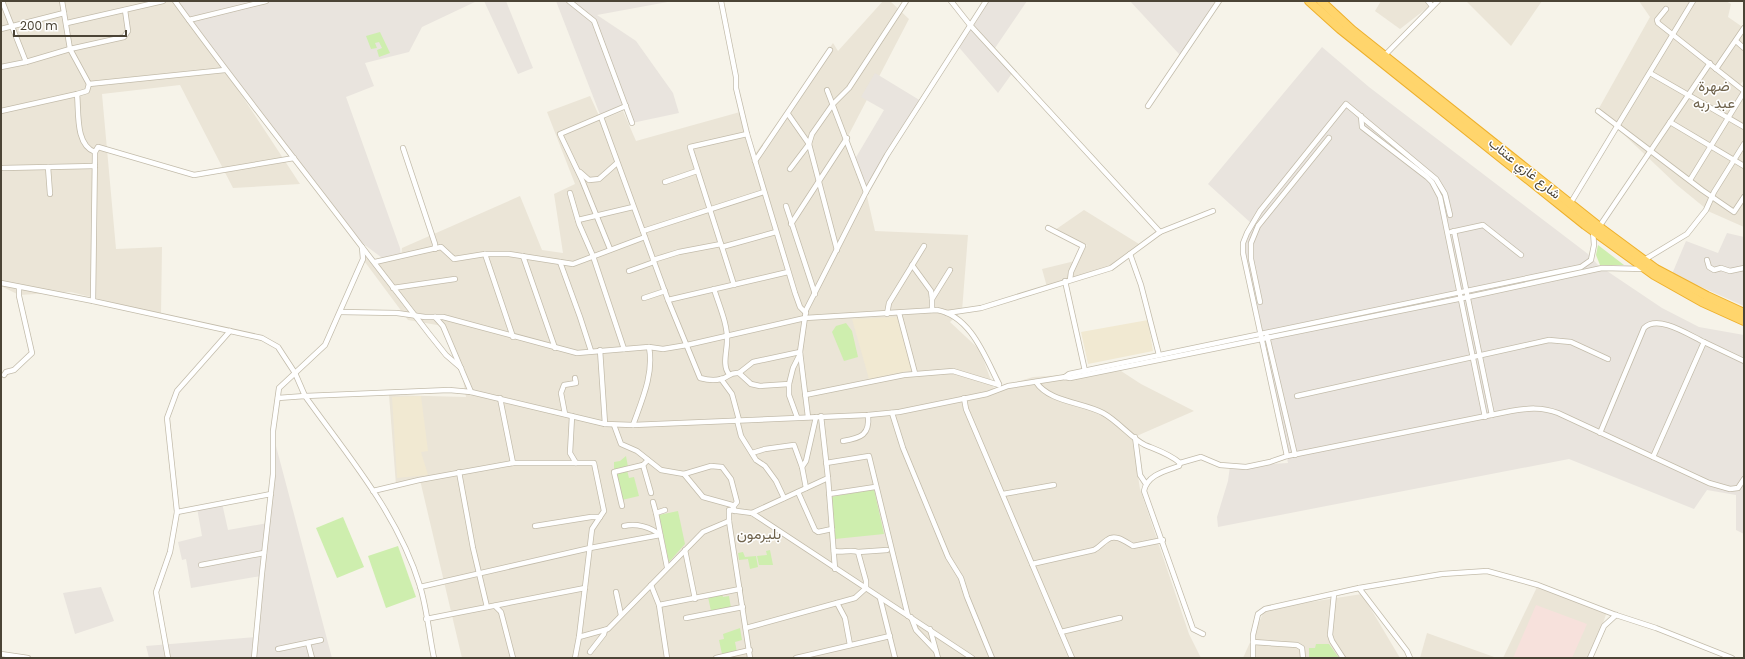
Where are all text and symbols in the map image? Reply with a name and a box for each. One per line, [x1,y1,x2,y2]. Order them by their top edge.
scale bar [14,12,126,38]
text: 200 m [20,17,58,34]
district label: ضهرة عبد ربه [1693,75,1735,113]
street label: شارع غازي عنتاب [1484,133,1565,204]
district label: بليرمون [737,523,781,544]

